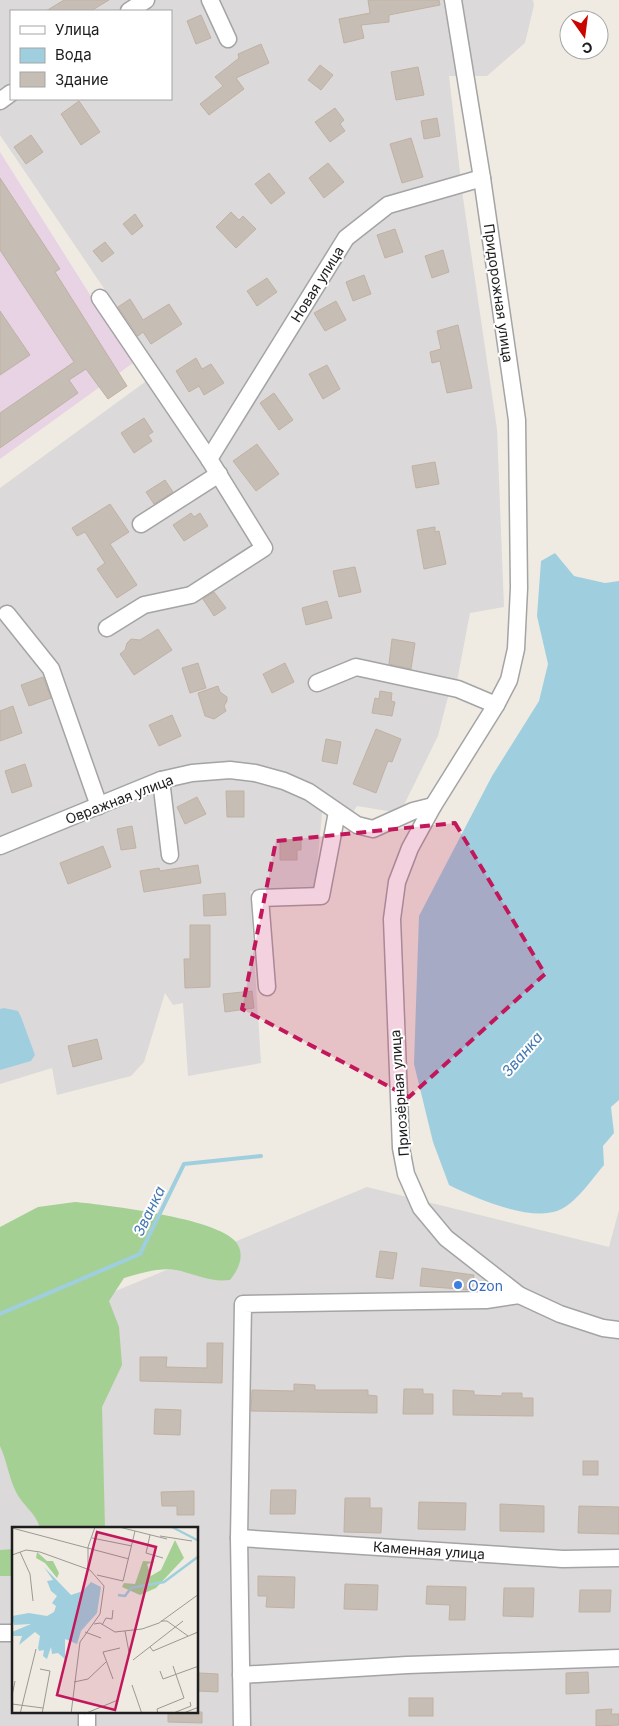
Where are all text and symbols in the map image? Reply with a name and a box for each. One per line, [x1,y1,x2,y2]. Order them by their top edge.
legend [10,10,172,100]
north arrow [559,10,609,60]
text: Улица [55,20,99,39]
text: С [580,39,594,58]
text: Вода [55,45,92,64]
text: Здание [55,70,109,89]
street label: Придорожная улица [481,222,517,364]
street label: Новая улица [287,243,347,325]
street label: Овражная улица [63,771,175,827]
water label: Званка [497,1028,547,1080]
street label: Приозёрная улица [386,1029,412,1157]
water label: Званка [129,1183,169,1239]
place label: Ozon [468,1277,503,1294]
marker: Ozon [452,1279,464,1291]
inset map [12,1527,199,1714]
street label: Каменная улица [372,1538,486,1562]

